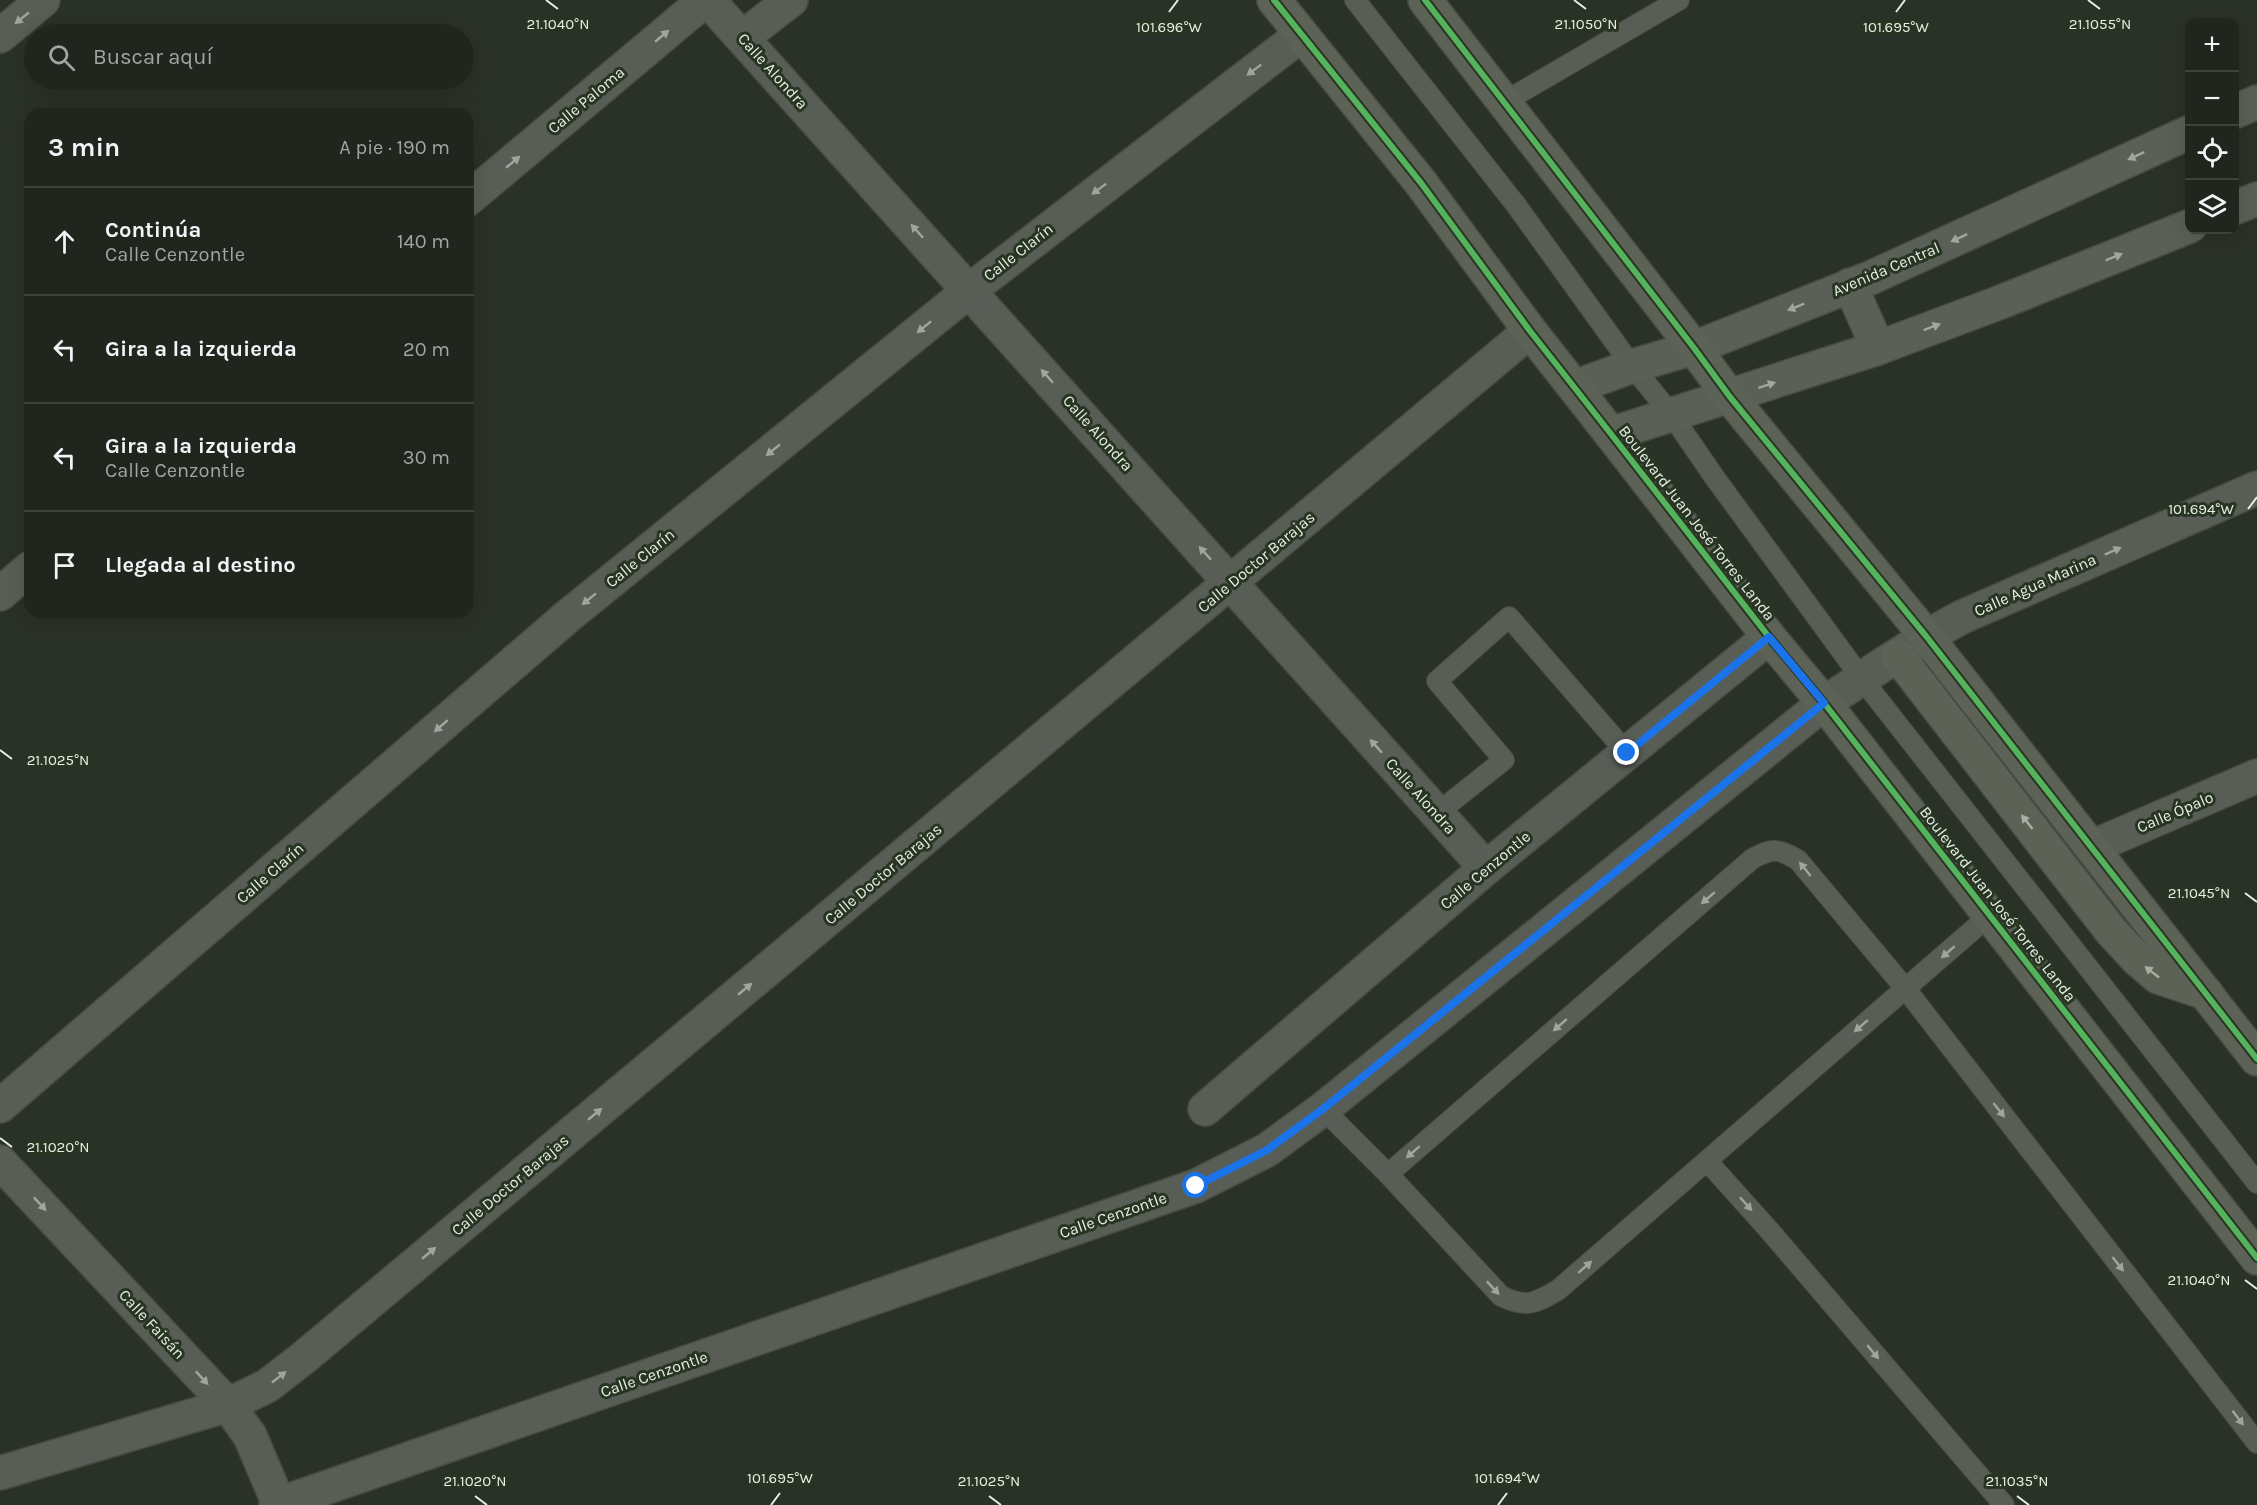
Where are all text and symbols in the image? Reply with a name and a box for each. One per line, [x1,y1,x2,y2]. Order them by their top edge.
one-way arrow [14,11,30,24]
text: 21.1040°N [527,15,589,33]
text: 21.1050°N [1555,15,1617,33]
text: 21.1055°N [2069,15,2131,33]
text: 101.696°W [1136,18,1203,36]
text: 101.695°W [1863,18,1929,36]
map controls [2185,18,2239,234]
button: + [2185,18,2239,72]
search box [24,24,474,90]
street label: Calle Alondra [734,29,812,113]
one-way arrow [654,30,669,43]
icon: search [45,41,78,74]
text: Buscar aquí [93,44,213,70]
street label: Calle Paloma [544,62,628,138]
one-way arrow [1246,64,1262,77]
button: − [2185,72,2239,126]
button: locate [2185,126,2239,180]
text: 3 min [48,132,120,163]
text: A pie · 190 m [339,136,450,159]
one-way arrow [2128,152,2145,161]
one-way arrow [505,155,521,168]
button: layers [2185,180,2239,234]
one-way arrow [1092,182,1107,194]
text: Continúa [105,217,201,243]
street label: Calle Clarín [979,219,1057,285]
one-way arrow [911,224,924,239]
icon: ahead [48,225,81,258]
text: 140 m [397,230,450,253]
one-way arrow [1950,233,1968,243]
street label: Avenida Central [1830,238,1942,300]
text: Calle Cenzontle [105,243,245,266]
one-way arrow [2105,251,2123,261]
one-way arrow [1786,302,1804,312]
one-way arrow [916,320,932,333]
one-way arrow [1923,321,1941,331]
icon: left [48,333,81,366]
text: Gira a la izquierda [105,336,297,362]
text: 20 m [403,338,450,361]
one-way arrow [1040,369,1054,384]
one-way arrow [1758,380,1776,389]
street label: Calle Alondra [1059,391,1137,475]
street label: Boulevard Juan José Torres Landa [1615,422,1779,624]
text: Gira a la izquierda [105,433,297,459]
icon: left [48,441,81,474]
one-way arrow [765,443,781,456]
text: 30 m [403,446,450,469]
text: Calle Cenzontle [105,459,245,482]
text: 101.694°W [2168,500,2234,518]
street label: Calle Doctor Barajas [1194,507,1318,617]
street label: Calle Clarín [602,525,678,591]
one-way arrow [1199,546,1212,561]
one-way arrow [2104,546,2122,556]
icon: arrive [48,549,81,582]
street label: Calle Agua Marina [1971,550,2099,620]
text: Llegada al destino [105,552,296,578]
one-way arrow [582,592,597,605]
one-way arrow [434,719,449,732]
one-way arrow [1370,739,1383,754]
route end [1613,739,1639,765]
text: 21.1025°N [27,751,89,769]
street label: Calle Alondra [1382,754,1460,838]
street label: Calle Ópalo [2134,787,2216,837]
street label: Boulevard Juan José Torres Landa [1916,803,2080,1005]
one-way arrow [2022,815,2034,830]
street label: Calle Doctor Barajas [821,819,945,929]
street label: Calle Cenzontle [1436,827,1534,913]
street label: Calle Clarín [232,839,308,907]
one-way arrow [1799,861,1812,877]
text: 21.1045°N [2168,884,2230,902]
one-way arrow [1700,891,1716,904]
one-way arrow [1940,945,1956,958]
one-way arrow [2144,965,2160,978]
one-way arrow [737,984,752,996]
one-way arrow [1553,1018,1568,1031]
one-way arrow [1854,1019,1869,1032]
one-way arrow [1993,1102,2005,1117]
one-way arrow [587,1108,603,1121]
street label: Calle Doctor Barajas [448,1130,572,1240]
text: 21.1020°N [26,1138,90,1156]
one-way arrow [1405,1146,1421,1159]
route start [1182,1172,1208,1198]
street label: Calle Cenzontle [1057,1188,1169,1242]
one-way arrow [1739,1196,1752,1211]
one-way arrow [33,1197,47,1212]
one-way arrow [421,1247,436,1260]
one-way arrow [2112,1256,2125,1272]
one-way arrow [1577,1260,1593,1273]
text: 21.1040°N [2168,1271,2230,1289]
one-way arrow [1486,1281,1500,1296]
street label: Calle Faisán [115,1285,189,1363]
one-way arrow [1866,1344,1879,1359]
street label: Calle Cenzontle [598,1347,710,1401]
one-way arrow [195,1370,209,1385]
one-way arrow [270,1371,286,1383]
one-way arrow [2231,1411,2243,1426]
text: 101.695°W [747,1469,813,1487]
text: 101.694°W [1474,1469,1540,1487]
text: 21.1020°N [443,1472,507,1490]
text: 21.1025°N [958,1472,1020,1490]
text: 21.1035°N [1986,1472,2048,1490]

